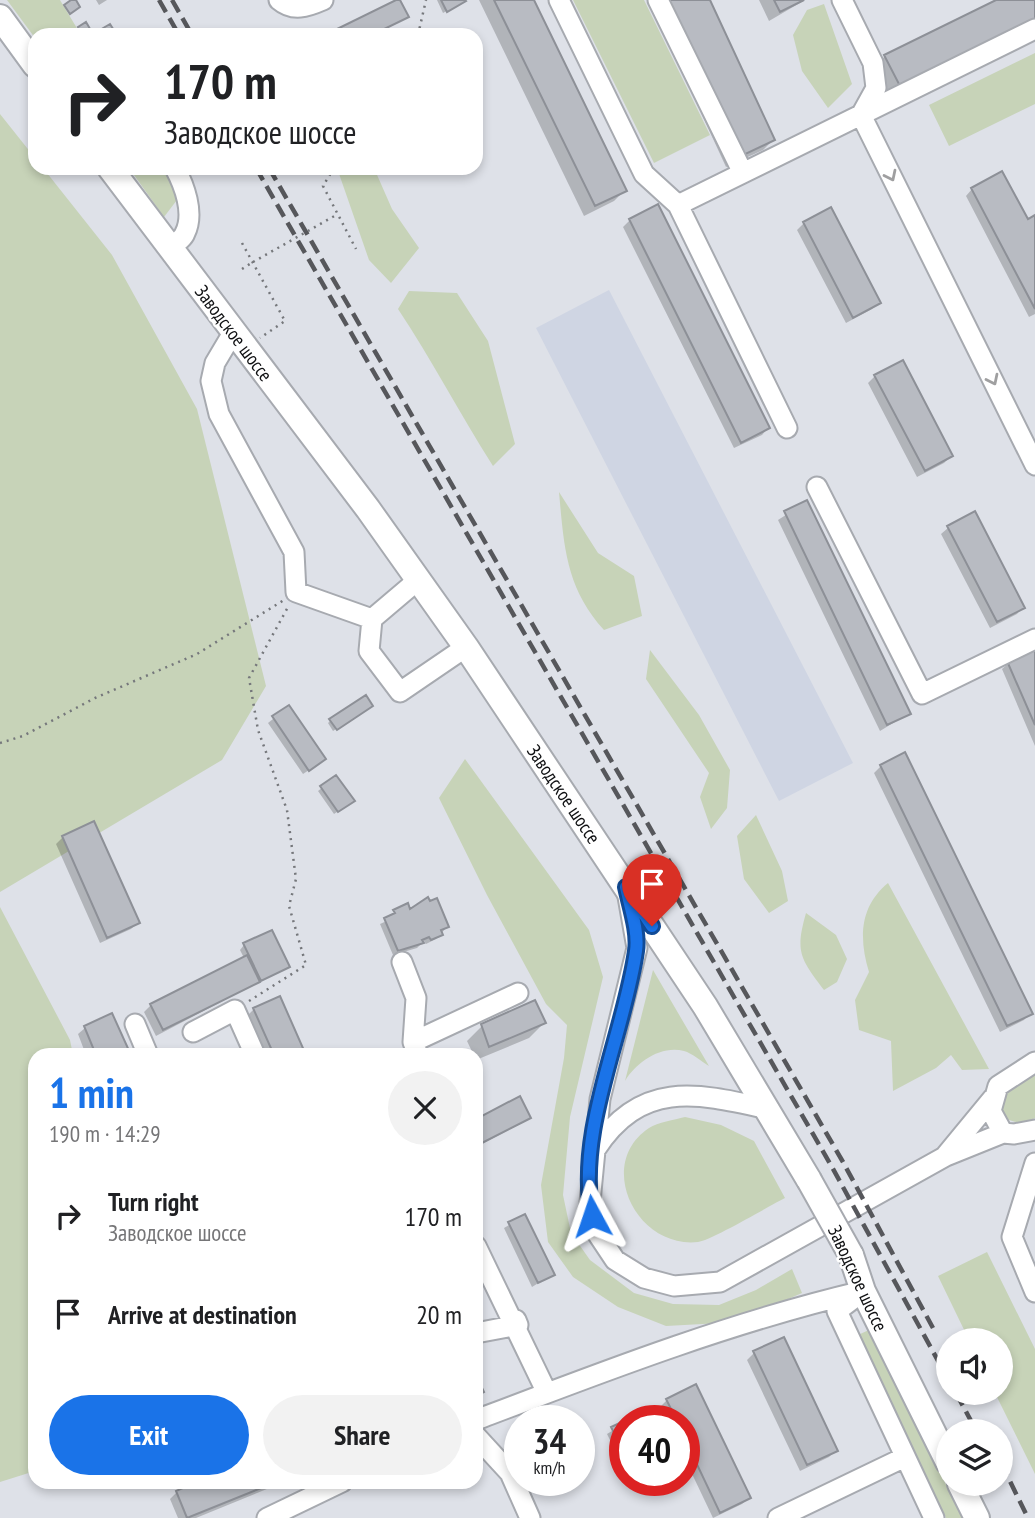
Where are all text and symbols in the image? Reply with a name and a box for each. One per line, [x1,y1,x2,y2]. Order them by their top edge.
text: 170 m [164,49,277,113]
icon: right [49,56,140,147]
text: Заводское шоссе [164,111,357,153]
one-way arrow [883,169,897,181]
street label: Заводское шоссе [190,280,278,386]
one-way arrow [984,373,998,385]
street label: Заводское шоссе [522,740,606,848]
pin [622,854,682,926]
icon: arrive [633,865,671,903]
text: 1 min [49,1065,134,1120]
button: close [388,1071,462,1145]
text: 190 m · 14:29 [49,1119,161,1148]
position arrow [555,1179,629,1253]
text: Turn right [108,1185,199,1218]
icon: right [49,1197,87,1235]
text: 170 m [404,1200,462,1233]
text: Заводское шоссе [108,1218,246,1247]
street label: Заводское шоссе [823,1221,893,1335]
icon: arrive [49,1295,87,1333]
text: Arrive at destination [108,1298,297,1331]
text: 20 m [416,1298,462,1331]
map controls [936,1328,1013,1496]
button: sound [936,1328,1013,1405]
button: Exit [49,1395,249,1475]
button: Share [263,1395,462,1475]
speed limit sign: 40 [609,1405,700,1496]
text: 34 [533,1418,566,1464]
button: layers [936,1419,1013,1496]
text: km/h [534,1456,565,1479]

